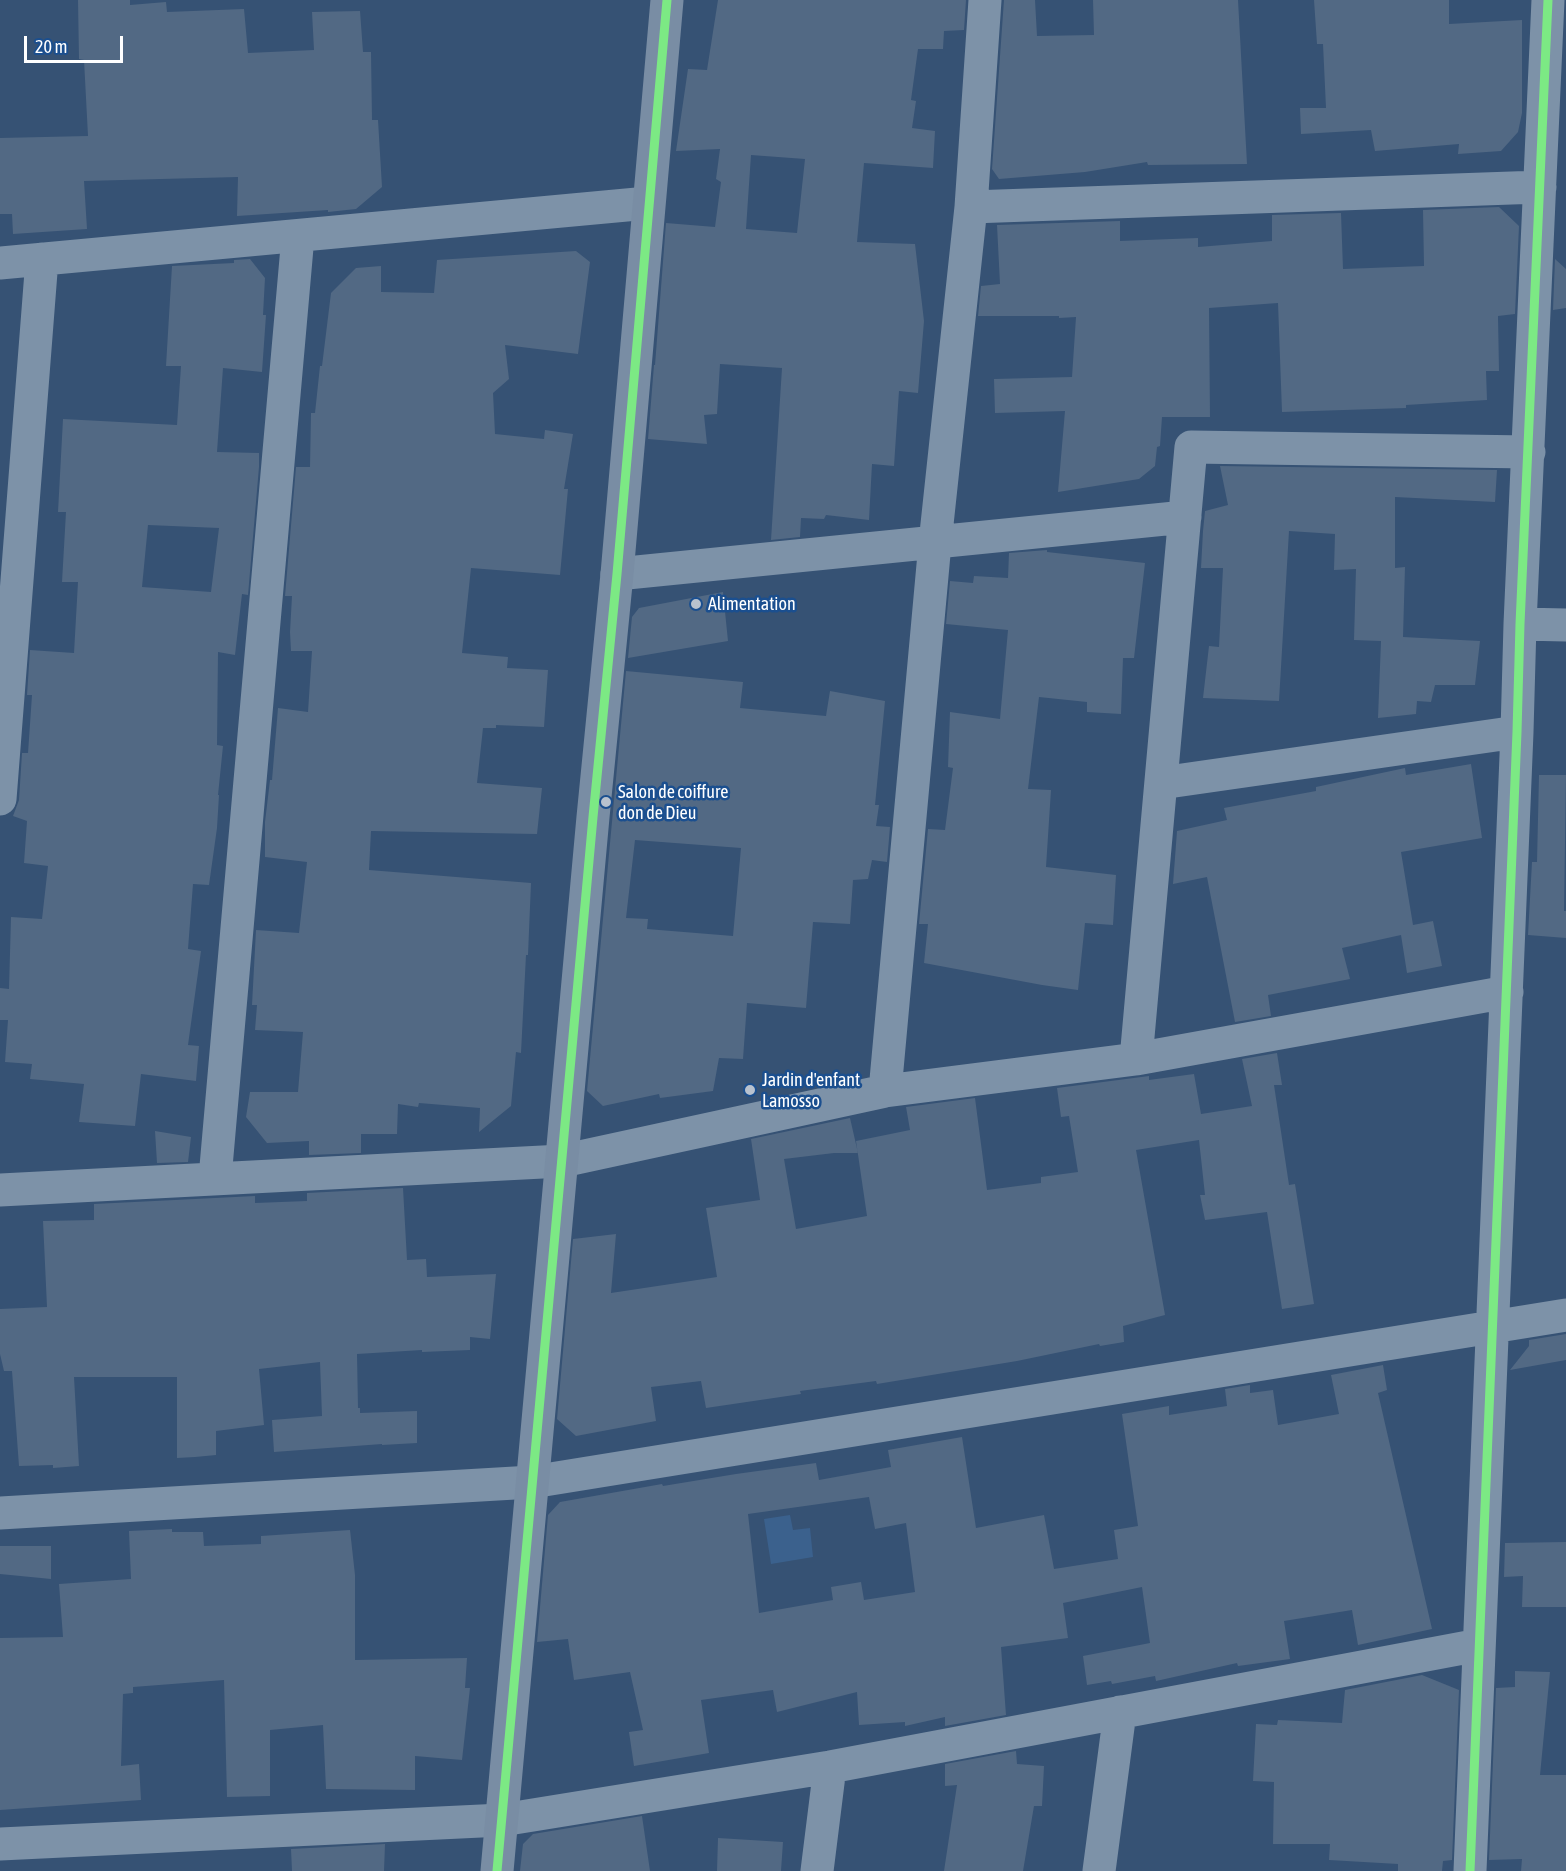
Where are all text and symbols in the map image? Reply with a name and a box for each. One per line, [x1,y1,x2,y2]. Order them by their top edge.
scale bar [27,24,126,62]
text: 20 m [35,36,67,57]
place label: Alimentation [708,593,796,615]
marker: Alimentation [689,597,703,611]
place label: Salon de coiffure don de Dieu [618,781,729,824]
marker: Salon de coiffure don de Dieu [599,795,613,809]
place label: Jardin d'enfant Lamosso [762,1069,860,1112]
marker: Jardin d'enfant Lamosso [743,1083,757,1097]

